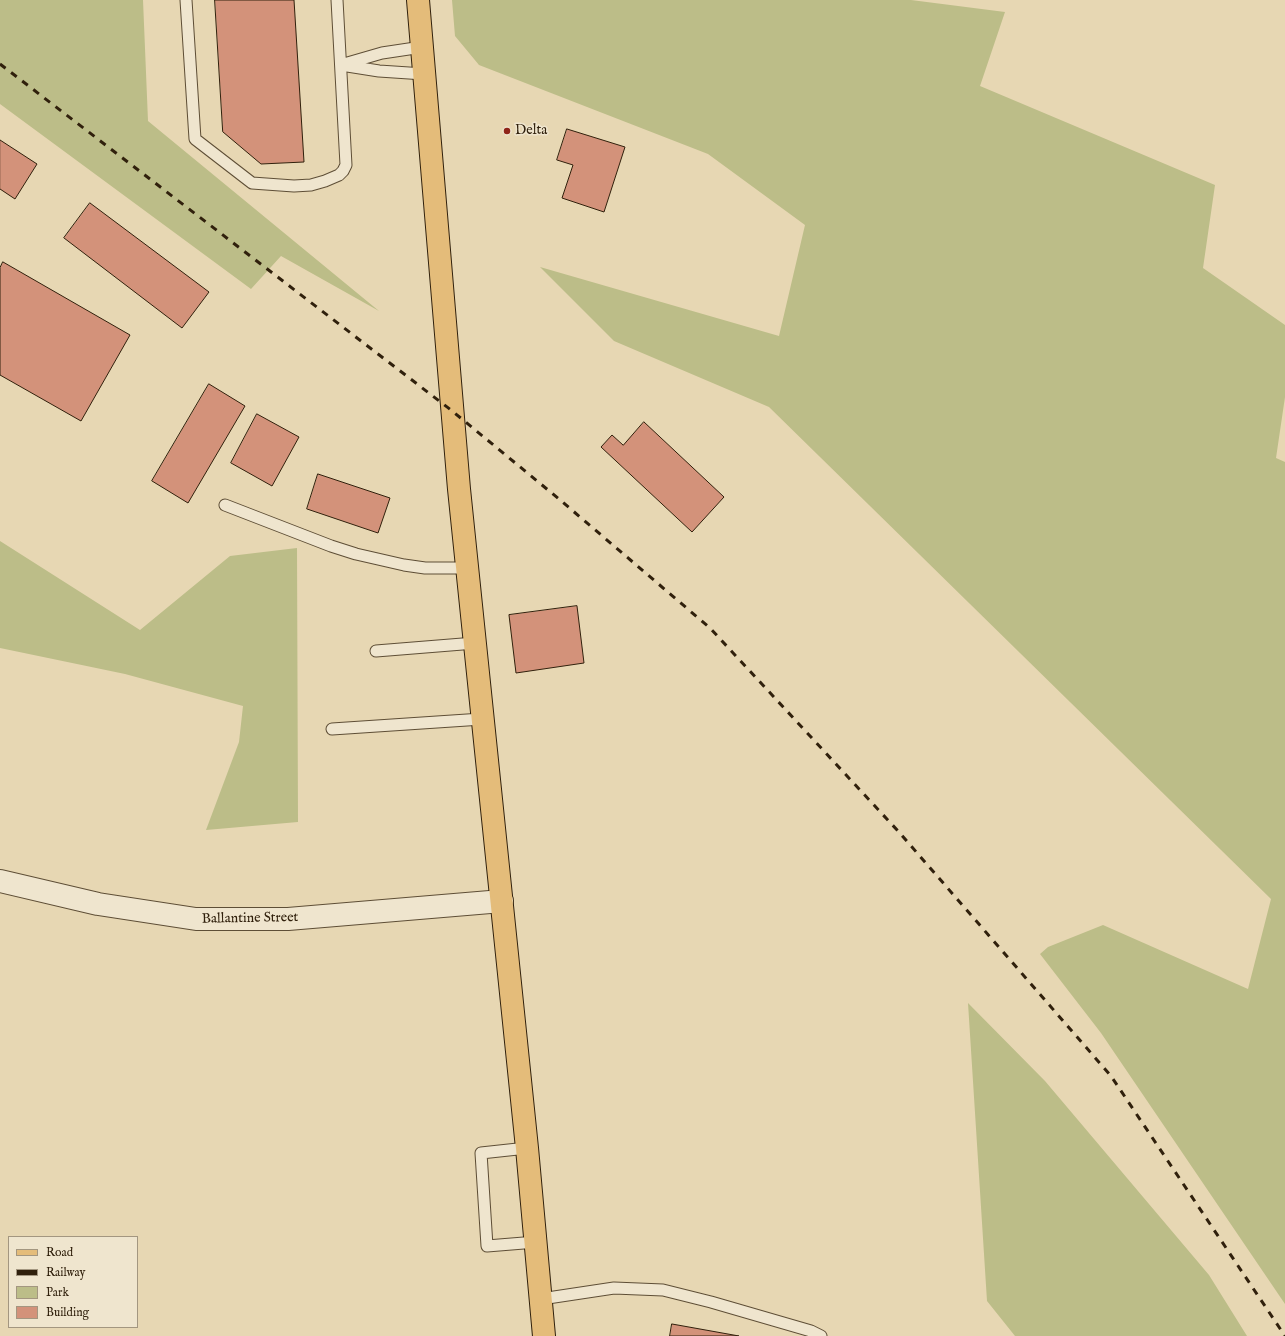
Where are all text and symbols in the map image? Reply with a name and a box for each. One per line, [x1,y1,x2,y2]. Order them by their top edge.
place label: Delta [515,123,547,139]
marker: Delta [502,126,512,136]
street label: Ballantine Street [201,910,299,928]
legend [8,1236,138,1328]
text: Road [46,1245,73,1260]
text: Railway [46,1265,85,1280]
text: Park [46,1285,69,1300]
text: Building [46,1305,89,1320]

